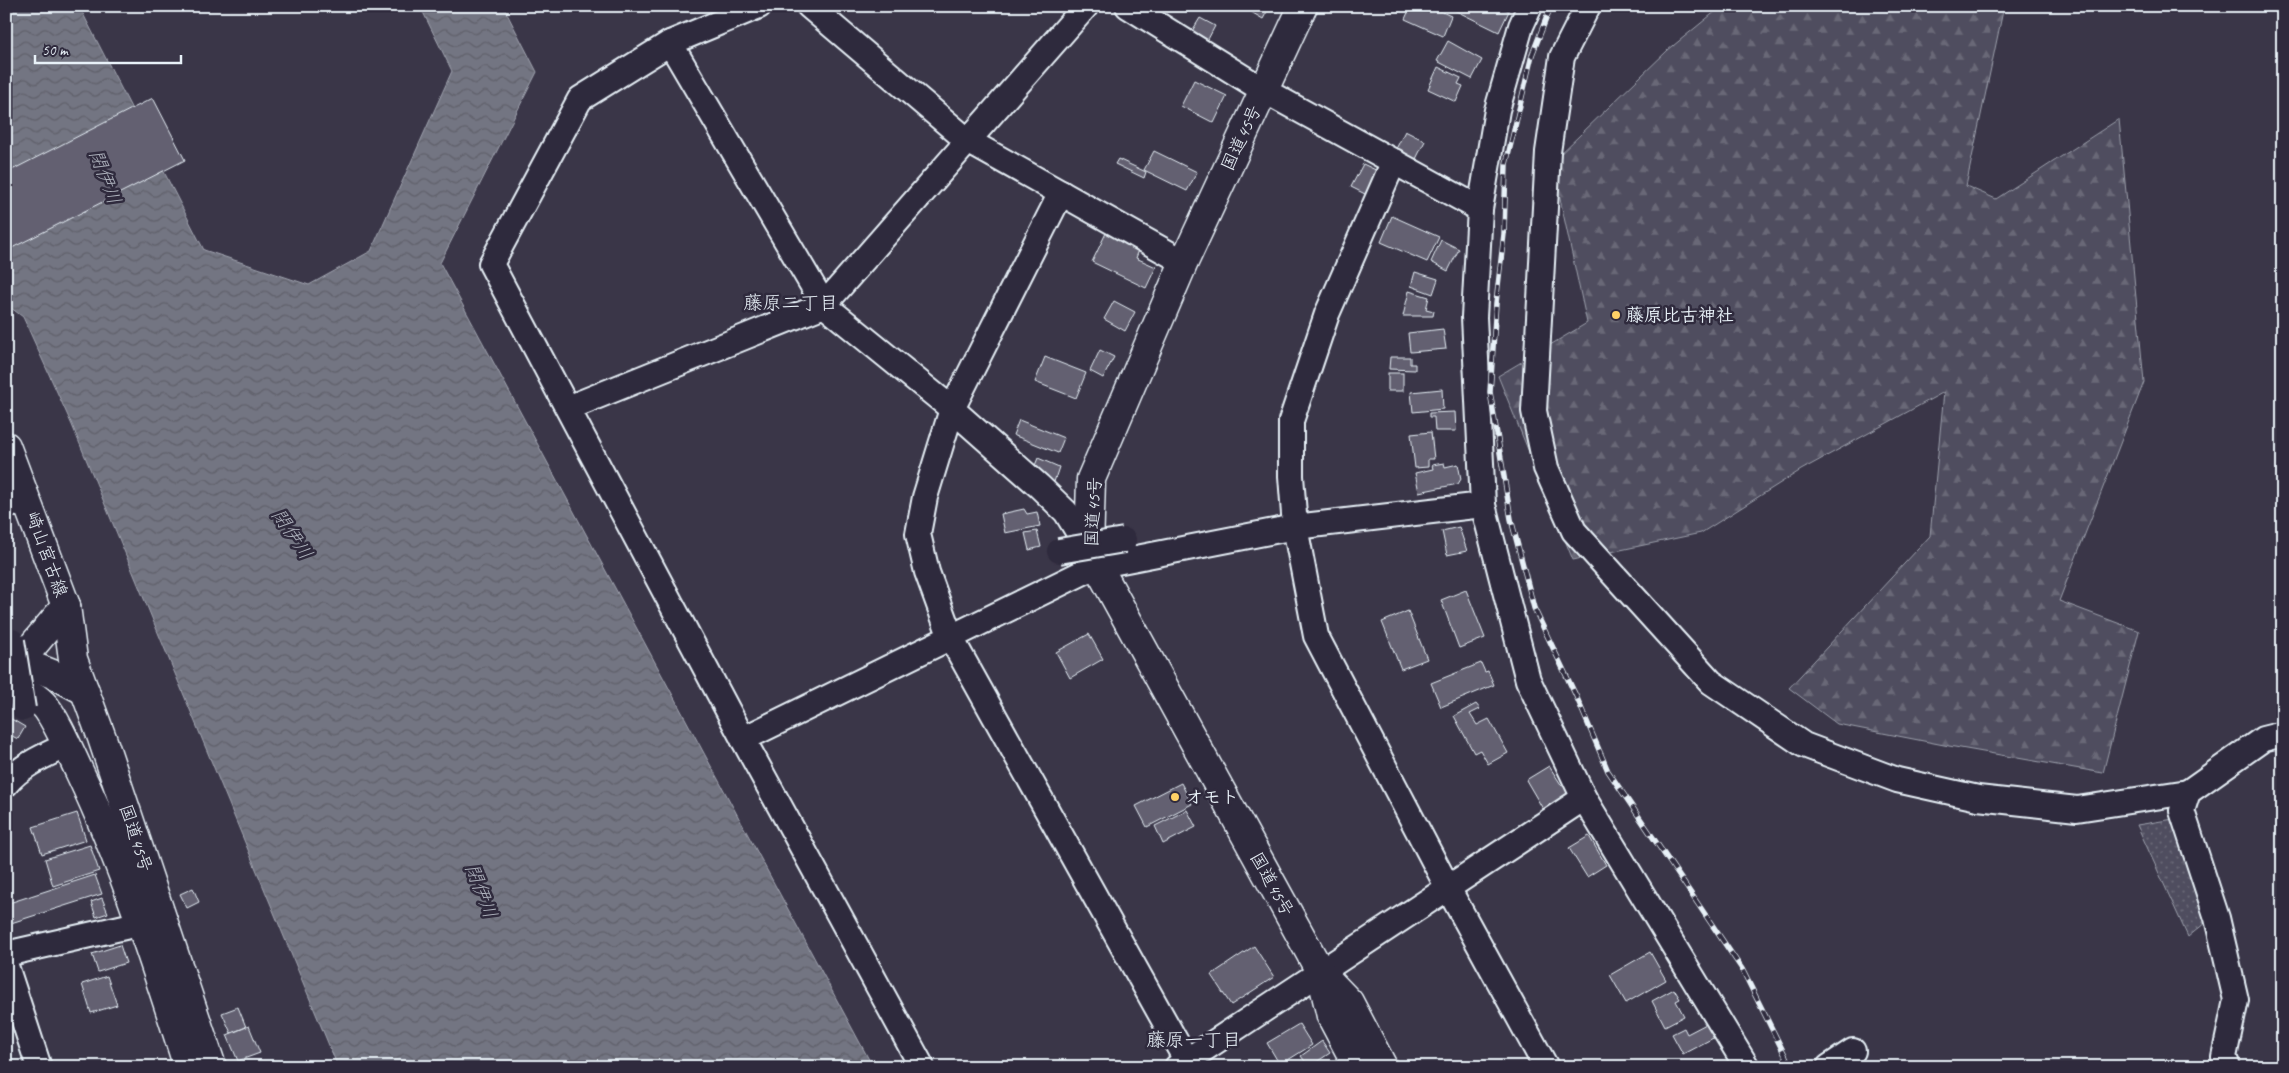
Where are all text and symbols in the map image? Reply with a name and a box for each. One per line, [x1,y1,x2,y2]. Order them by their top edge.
scale bar [35,32,181,64]
text: 50 m [42,41,69,60]
street label: 国道45号 [1216,102,1266,174]
water label: 閉伊川 [84,146,126,208]
district label: 藤原二丁目 [743,291,839,315]
place label: 藤原比古神社 [1626,304,1734,326]
marker: 藤原比古神社 [1610,309,1622,321]
street label: 国道45号 [1080,476,1106,548]
water label: 閉伊川 [266,504,318,564]
street label: 崎山宮古線 [21,508,73,600]
place label: オモト [1185,786,1239,808]
marker: オモト [1169,791,1181,803]
street label: 国道45号 [115,801,157,875]
street label: 国道45号 [1245,848,1299,920]
water label: 閉伊川 [460,860,502,922]
district label: 藤原一丁目 [1146,1028,1242,1052]

